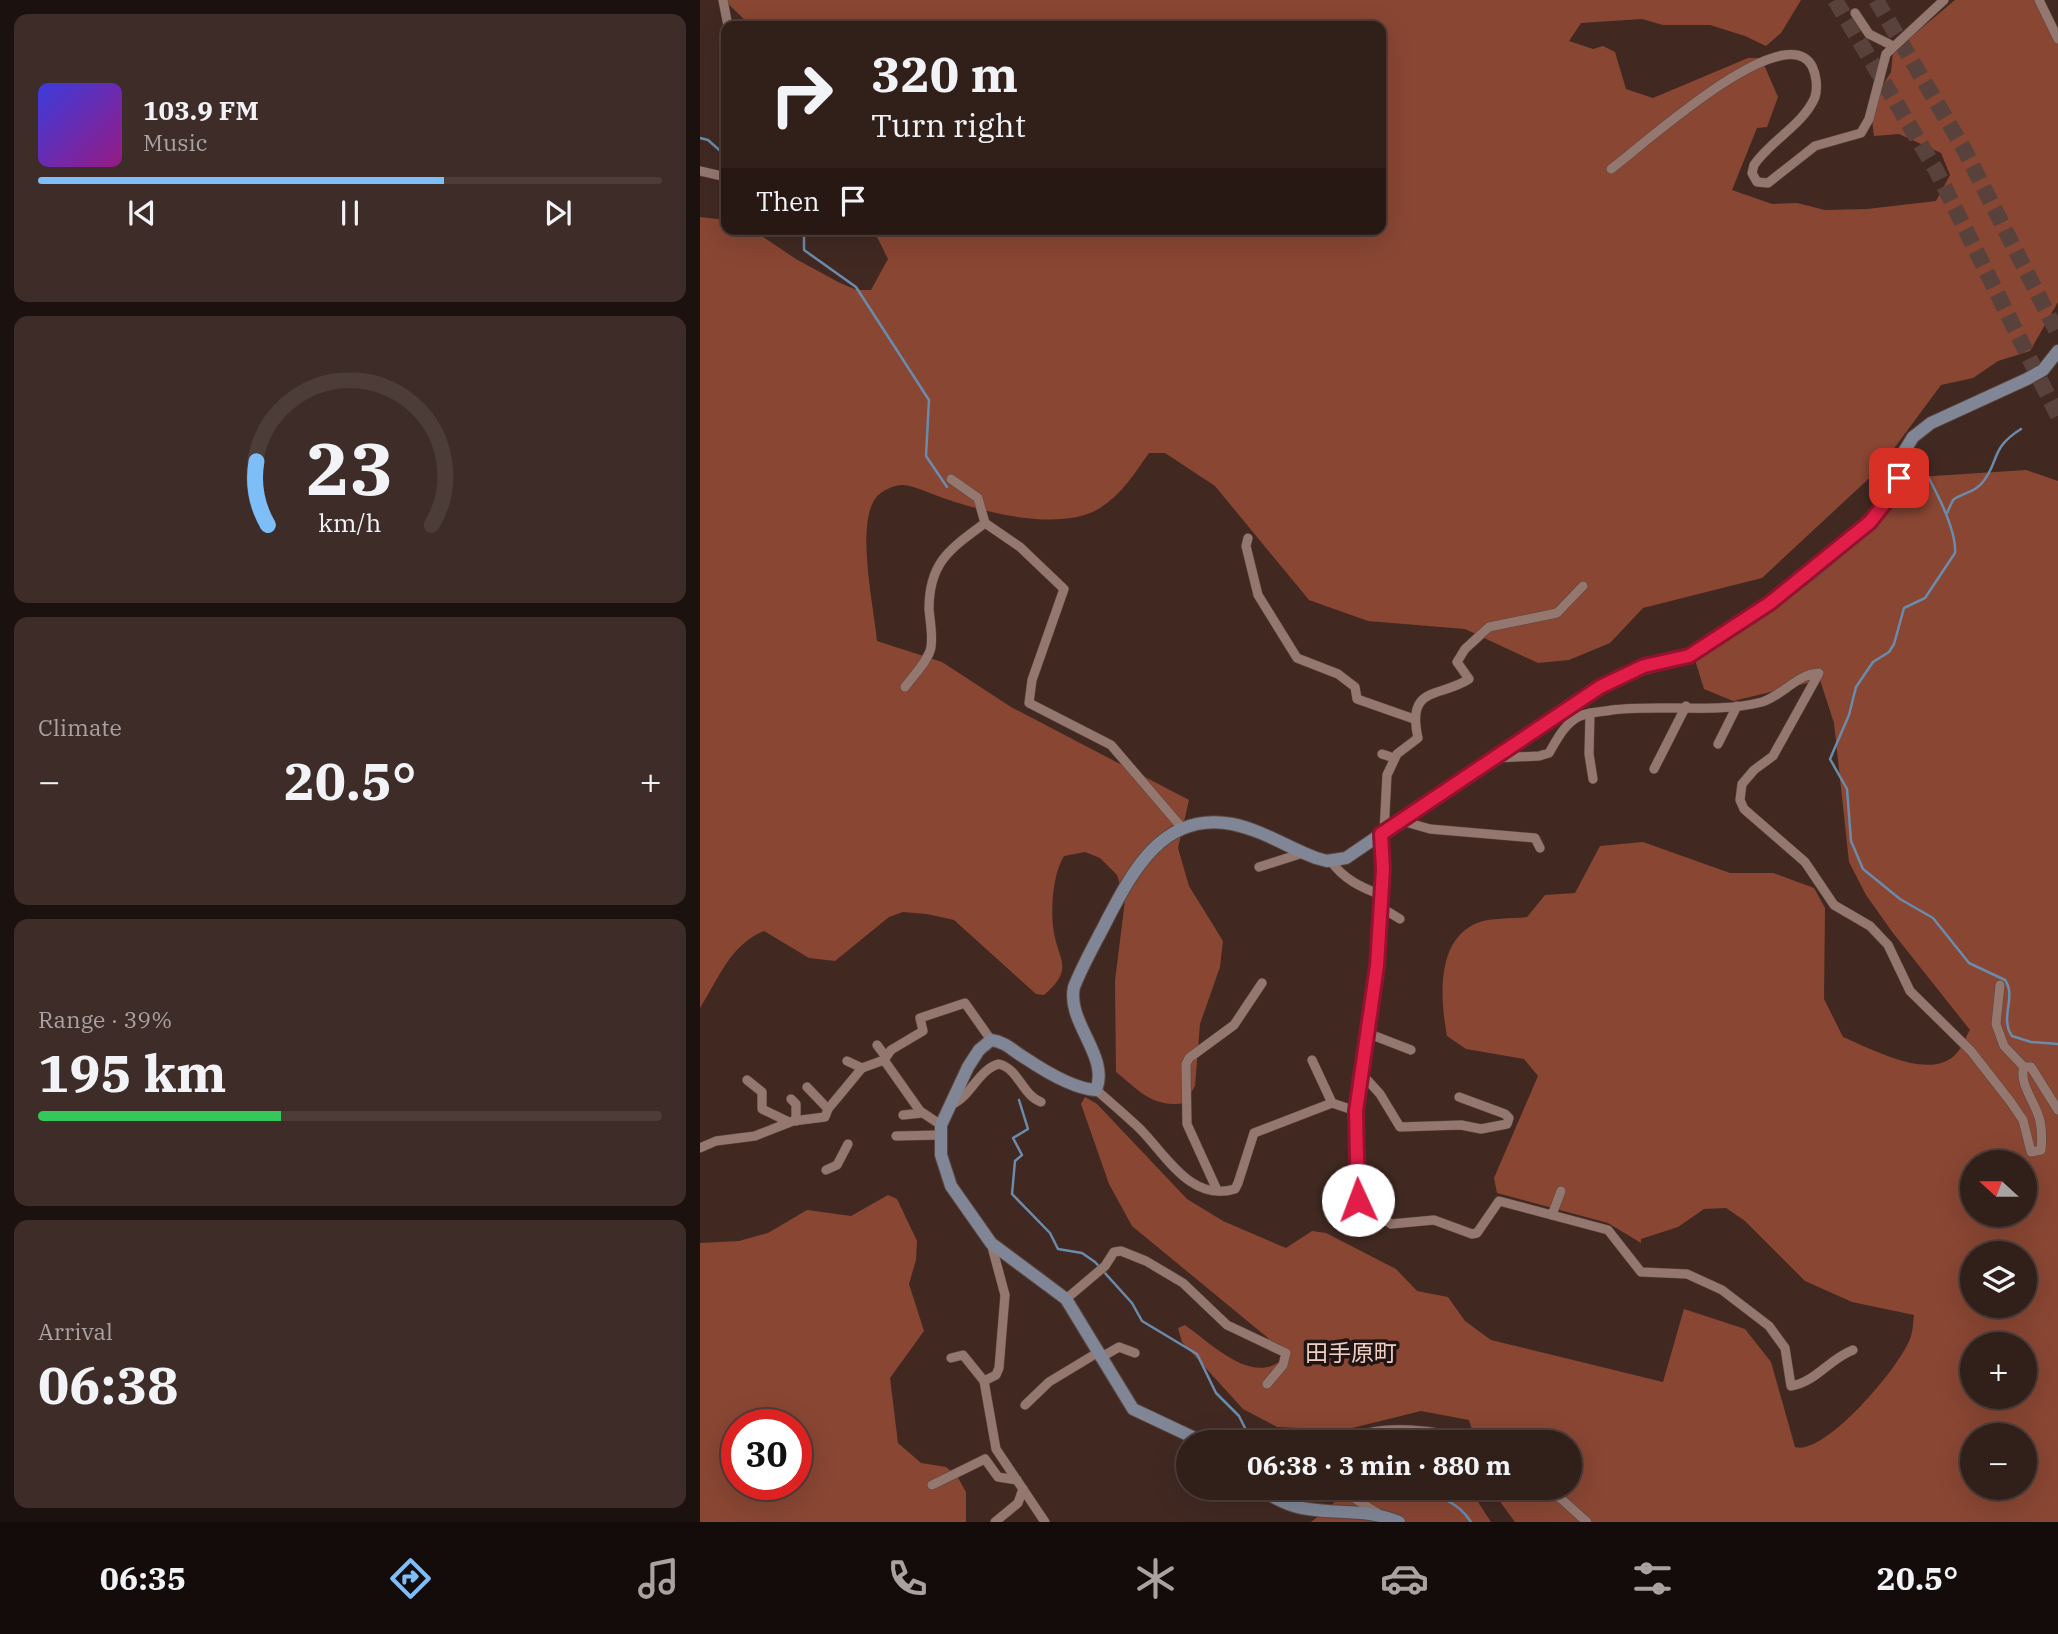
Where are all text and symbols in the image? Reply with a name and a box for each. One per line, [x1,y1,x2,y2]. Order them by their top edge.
text: 320 m [871,42,1018,105]
icon: right [756,49,847,140]
text: 103.9 FM [143,93,259,127]
text: Turn right [871,104,1026,146]
text: Music [143,127,208,157]
icon: arrive [834,182,872,220]
text: Then [756,184,820,218]
icon: previous [123,194,161,232]
icon: pause [331,194,369,232]
icon: next [539,194,577,232]
text: 23 [306,421,394,516]
pin [1869,448,1929,508]
icon: arrive [1880,459,1918,497]
text: km/h [318,506,382,539]
text: Climate [38,712,122,742]
text: 20.5° [284,747,416,814]
text: − [38,756,61,805]
text: + [639,756,662,805]
text: Range · 39% [38,1004,172,1034]
text: 195 km [38,1039,227,1106]
north arrow [1960,1150,2037,1227]
map controls [1960,1150,2037,1500]
position arrow [1321,1163,1395,1237]
button: layers [1960,1241,2037,1318]
text: Arrival [38,1316,113,1346]
button: + [1960,1332,2037,1409]
district label: 田手原町 [1305,1337,1397,1367]
text: 06:38 [38,1351,179,1418]
speed limit sign: 30 [721,1409,812,1500]
button: − [1960,1423,2037,1500]
text: 06:38 · 3 min · 880 m [1247,1448,1511,1482]
icon: directions [386,1554,435,1603]
icon: music [634,1554,683,1603]
icon: phone [883,1554,932,1603]
icon: climate [1131,1554,1180,1603]
icon: car [1380,1554,1429,1603]
icon: filters [1628,1554,1677,1603]
text: 06:35 [100,1557,186,1599]
text: 20.5° [1877,1557,1958,1599]

